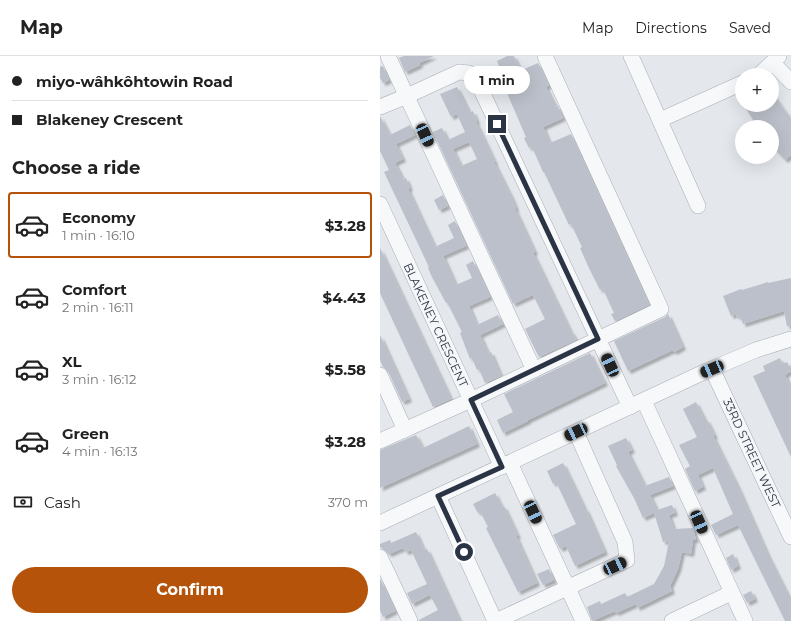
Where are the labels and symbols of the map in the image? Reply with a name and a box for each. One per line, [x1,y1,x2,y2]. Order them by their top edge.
callout: 1 min [464,66,530,94]
route end [488,115,506,133]
car [414,122,436,148]
street label: BLAKENEY CRESCENT [401,260,471,390]
car [599,352,621,378]
car [699,359,725,379]
street label: 33RD STREET WEST [720,396,784,510]
car [563,421,589,443]
car [522,499,544,525]
car [689,509,709,535]
route start [455,543,473,561]
car [602,555,628,577]

